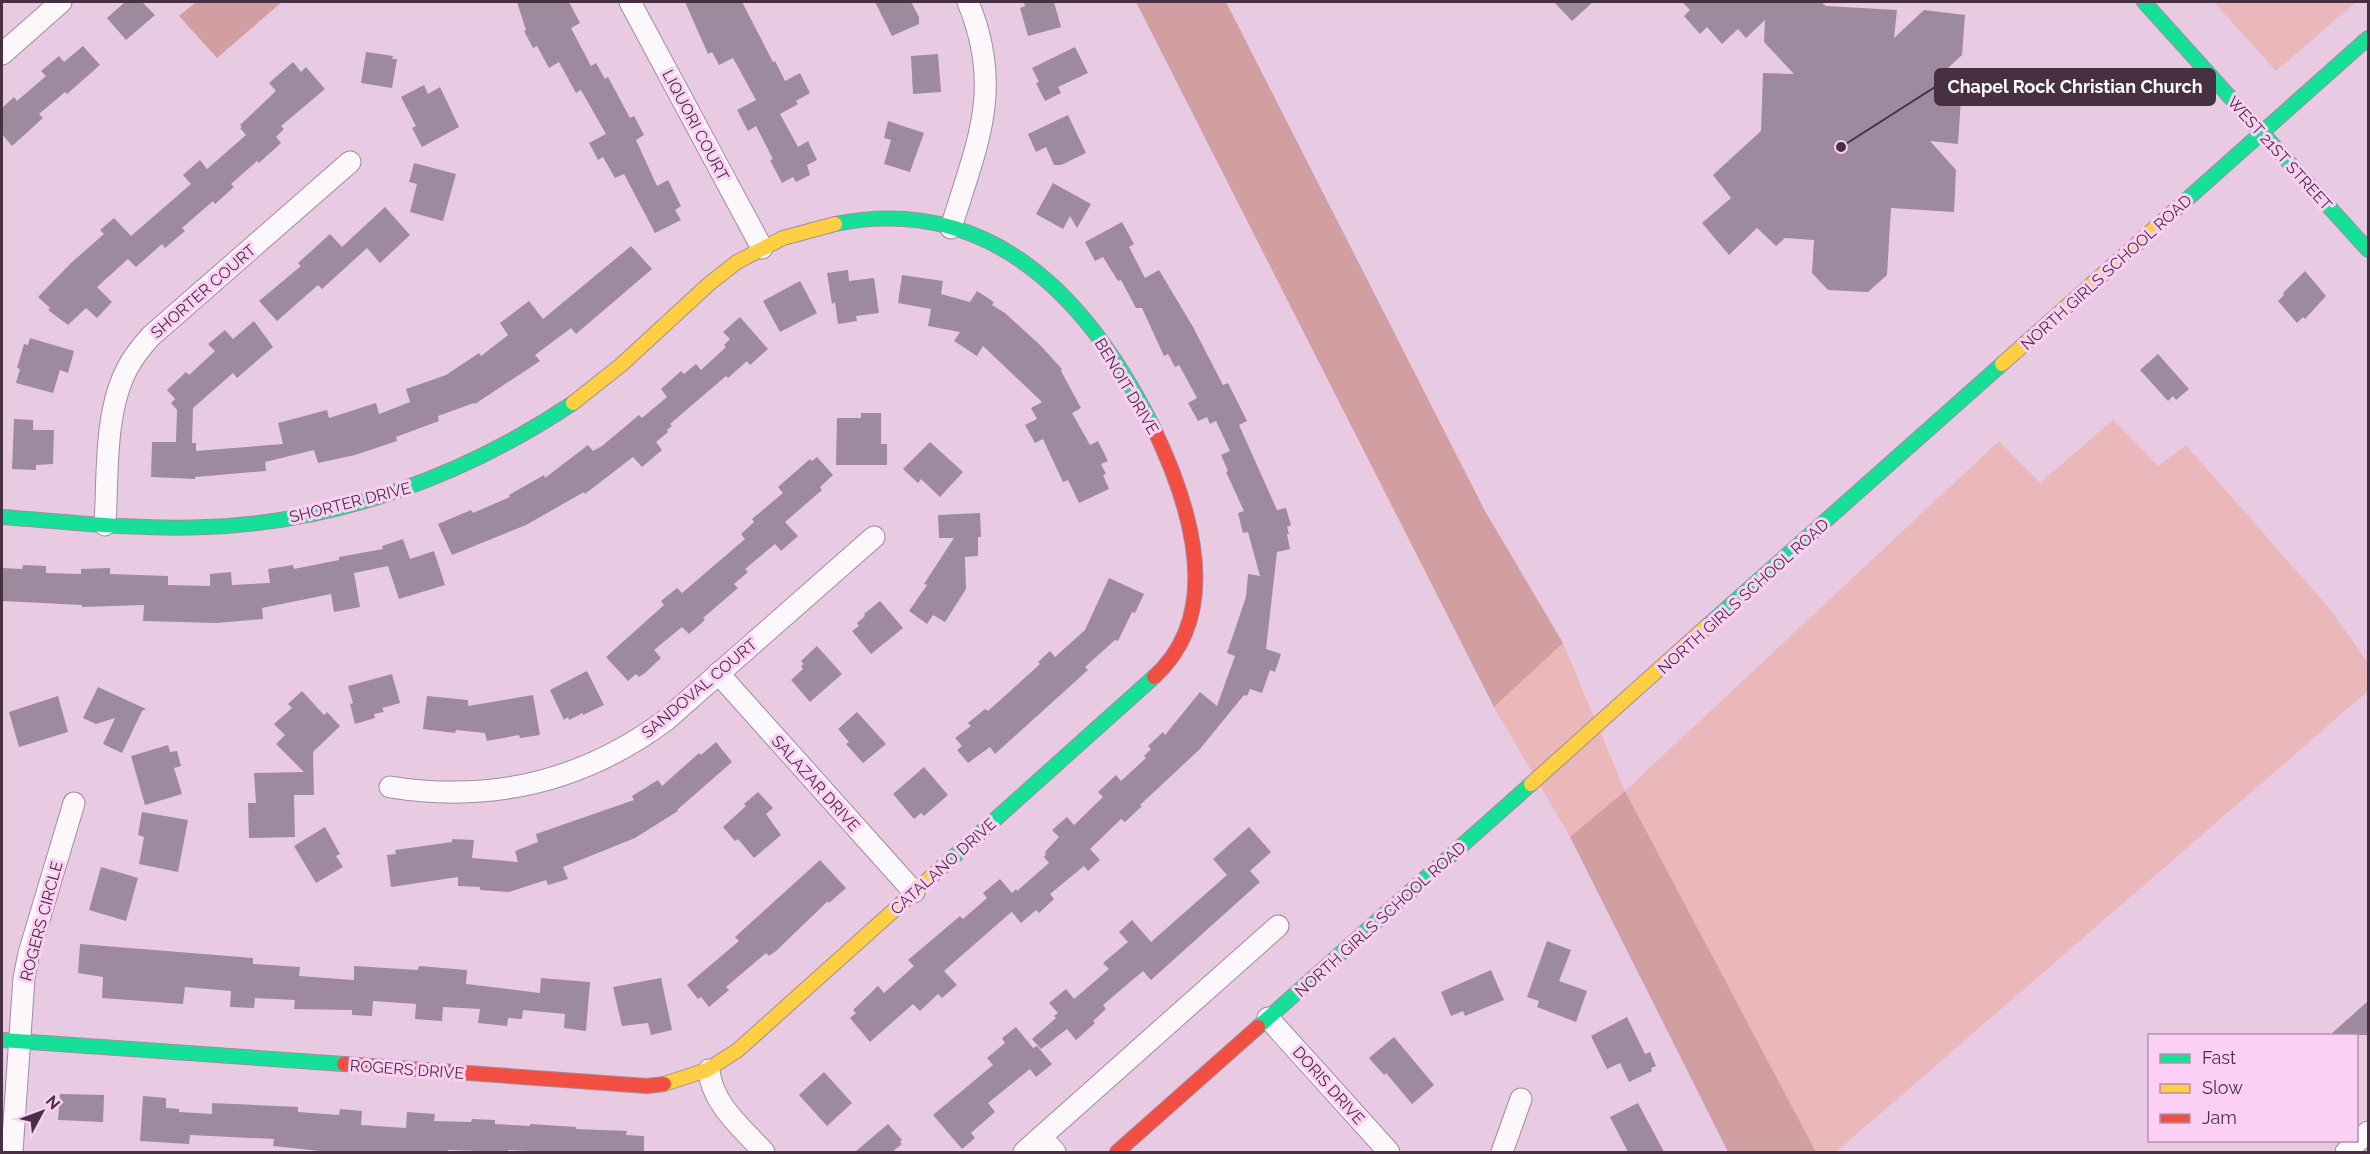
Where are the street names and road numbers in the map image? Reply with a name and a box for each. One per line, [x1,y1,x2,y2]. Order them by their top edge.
street label: LIQUORI COURT [658,67,733,184]
street label: WEST 21ST STREET [2223,92,2336,214]
street label: NORTH GIRLS SCHOOL ROAD [2017,191,2196,354]
street label: SHORTER COURT [147,240,260,342]
street label: BENOIT DRIVE [1090,335,1163,438]
street label: SHORTER DRIVE [287,478,413,527]
street label: NORTH GIRLS SCHOOL ROAD [1654,515,1833,678]
street label: SANDOVAL COURT [638,635,761,742]
street label: SALAZAR DRIVE [768,732,864,835]
street label: CATALANO DRIVE [887,814,1000,919]
street label: NORTH GIRLS SCHOOL ROAD [1291,838,1470,1001]
street label: ROGERS CIRCLE [16,859,67,983]
street label: DORIS DRIVE [1289,1043,1369,1128]
street label: ROGERS DRIVE [349,1056,465,1083]

